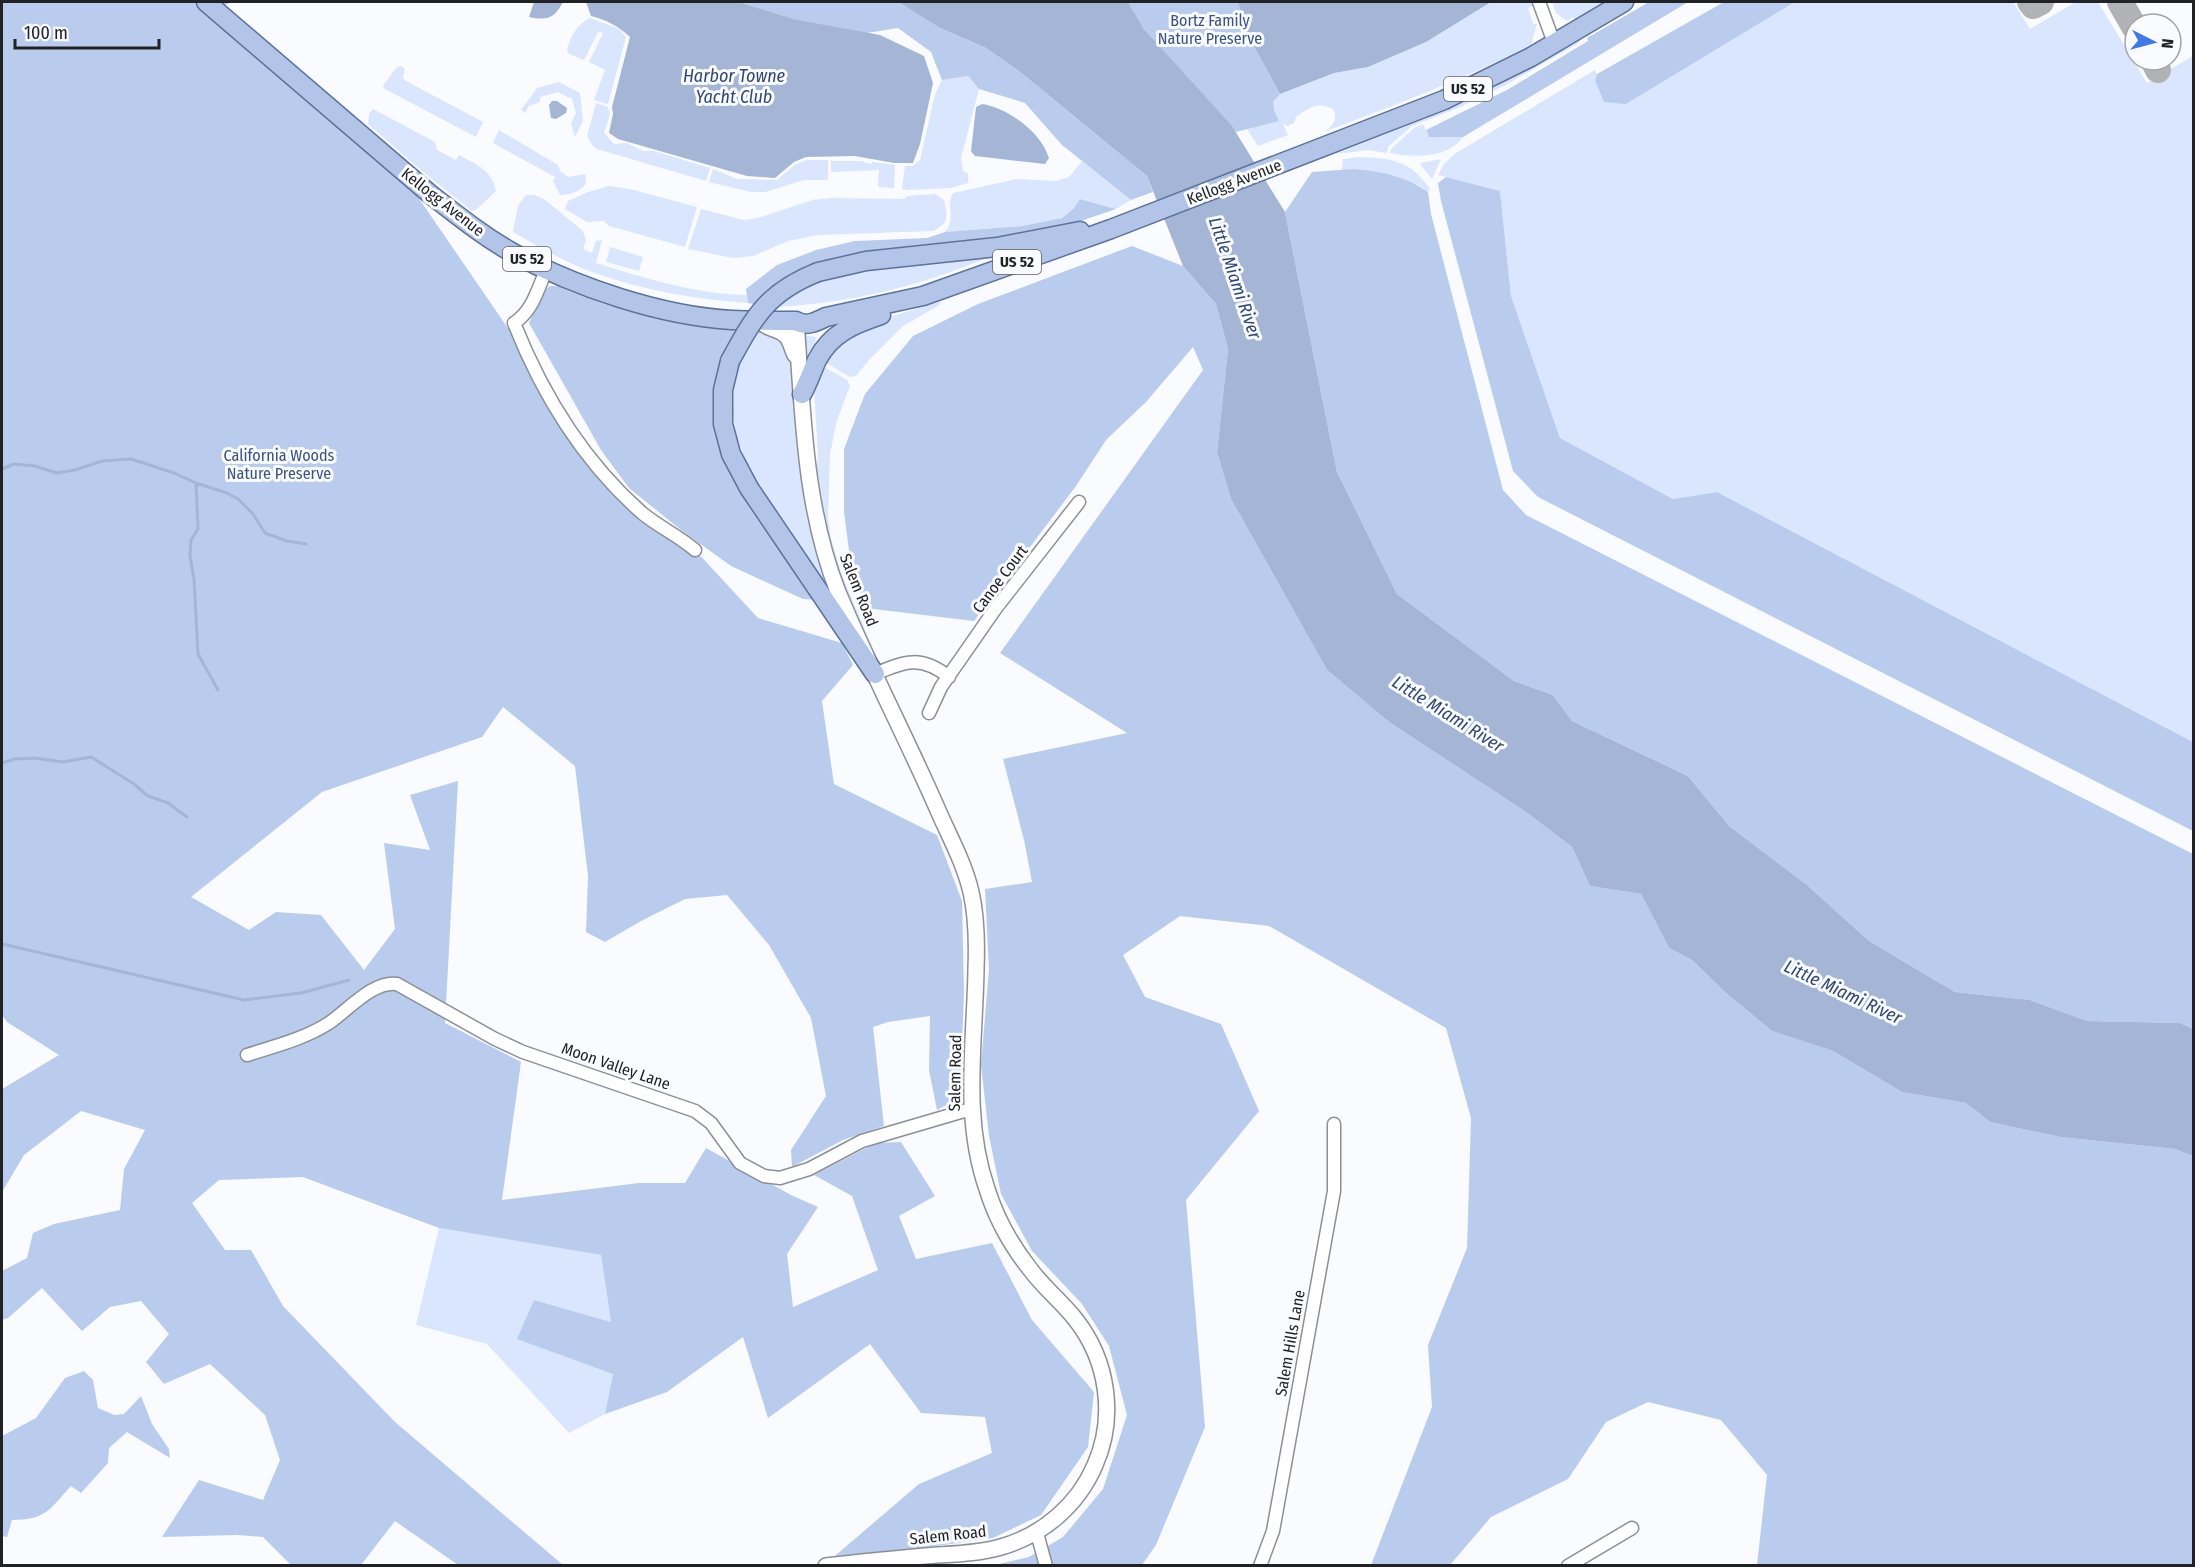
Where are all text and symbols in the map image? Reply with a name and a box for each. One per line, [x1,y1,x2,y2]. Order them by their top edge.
park label: Bortz Family Nature Preserve [1158,11,1262,48]
scale bar [15,12,159,50]
north arrow [2123,12,2183,72]
text: 100 m [24,22,68,44]
text: N [2157,38,2177,49]
water label: Harbor Towne Yacht Club [683,65,786,108]
road number: US 52 [1444,77,1492,101]
street label: Kellogg Avenue [1184,155,1284,209]
street label: Kellogg Avenue [398,164,488,240]
water label: Little Miami River [1204,214,1266,342]
road number: US 52 [503,247,551,271]
road number: US 52 [993,250,1041,274]
park label: California Woods Nature Preserve [224,446,335,483]
street label: Canoe Court [968,541,1032,617]
street label: Salem Road [836,551,882,629]
water label: Little Miami River [1388,671,1508,757]
water label: Little Miami River [1781,955,1906,1029]
street label: Salem Road [945,1034,965,1112]
street label: Moon Valley Lane [559,1038,673,1094]
street label: Salem Hills Lane [1271,1288,1309,1398]
street label: Salem Road [909,1522,987,1548]

